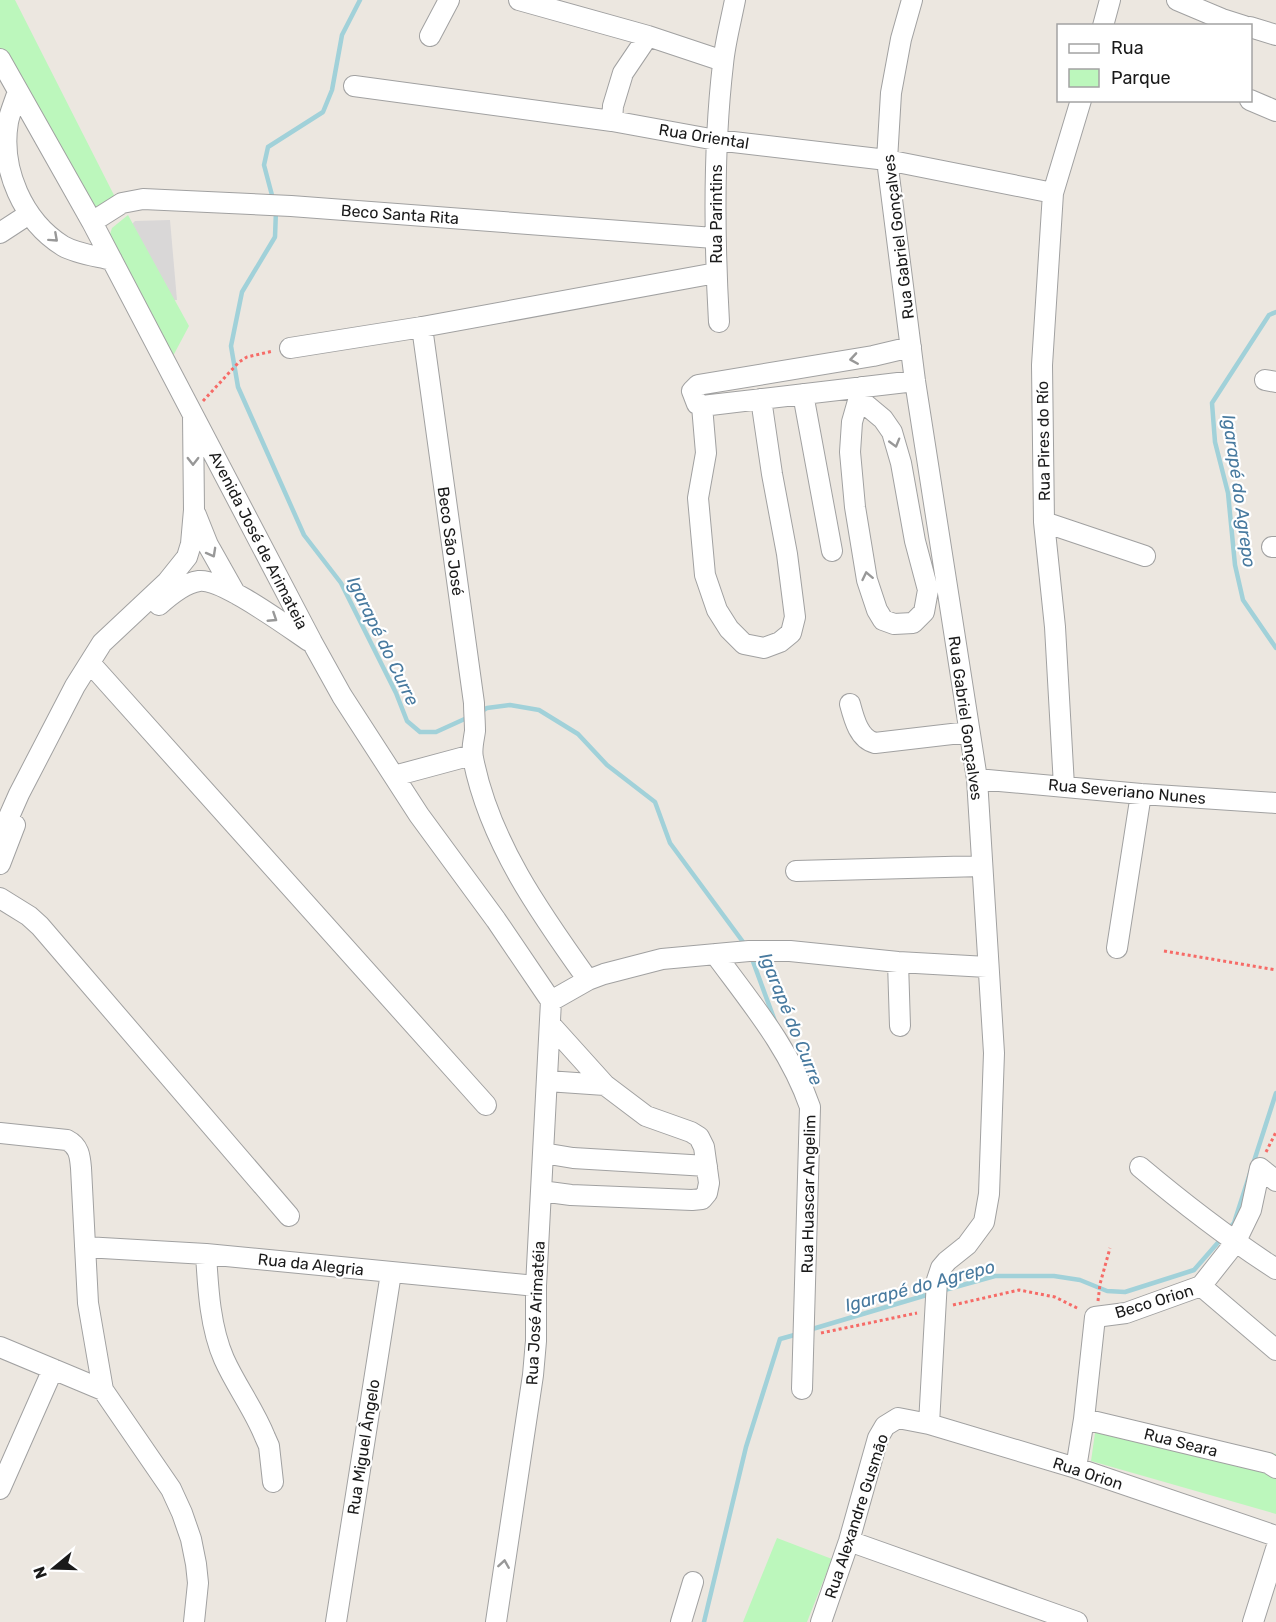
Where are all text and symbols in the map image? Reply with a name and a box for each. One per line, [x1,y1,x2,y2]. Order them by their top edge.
legend [1057,24,1252,102]
text: Rua [1111,37,1144,59]
text: Parque [1111,67,1171,89]
street label: Rua Oriental [657,120,750,153]
street label: Rua Gabriel Gonçalves [879,153,918,320]
street label: Rua Parintins [707,164,726,264]
street label: Beco Santa Rita [340,201,460,228]
one-way arrow [47,230,58,241]
one-way arrow [849,352,859,365]
street label: Rua Pires do Río [1033,381,1054,501]
water label: Igarapé do Agrepo [1217,413,1261,569]
one-way arrow [888,437,900,448]
street label: Avenida José de Arimateia [205,448,312,633]
one-way arrow [187,457,199,466]
street label: Beco São José [433,485,468,597]
one-way arrow [205,547,216,557]
one-way arrow [861,571,874,581]
water label: Igarapé do Curre [342,573,424,709]
one-way arrow [267,611,278,622]
street label: Rua Gabriel Gonçalves [945,635,986,802]
street label: Rua Severiano Nunes [1047,775,1207,808]
water label: Igarapé do Curre [754,950,828,1088]
street label: Rua Huascar Angelim [798,1115,819,1274]
street label: Rua José Arimatéia [522,1240,549,1386]
street label: Rua da Alegria [257,1249,365,1280]
water label: Igarapé do Agrepo [843,1255,997,1317]
street label: Beco Orion [1113,1281,1196,1322]
street label: Rua Miguel Ângelo [343,1378,384,1516]
street label: Rua Seara [1142,1424,1220,1461]
street label: Rua Alexandre Gusmão [821,1431,892,1601]
street label: Rua Orion [1050,1453,1125,1494]
north arrow [24,1538,84,1598]
one-way arrow [498,1560,510,1569]
text: N [29,1564,51,1581]

